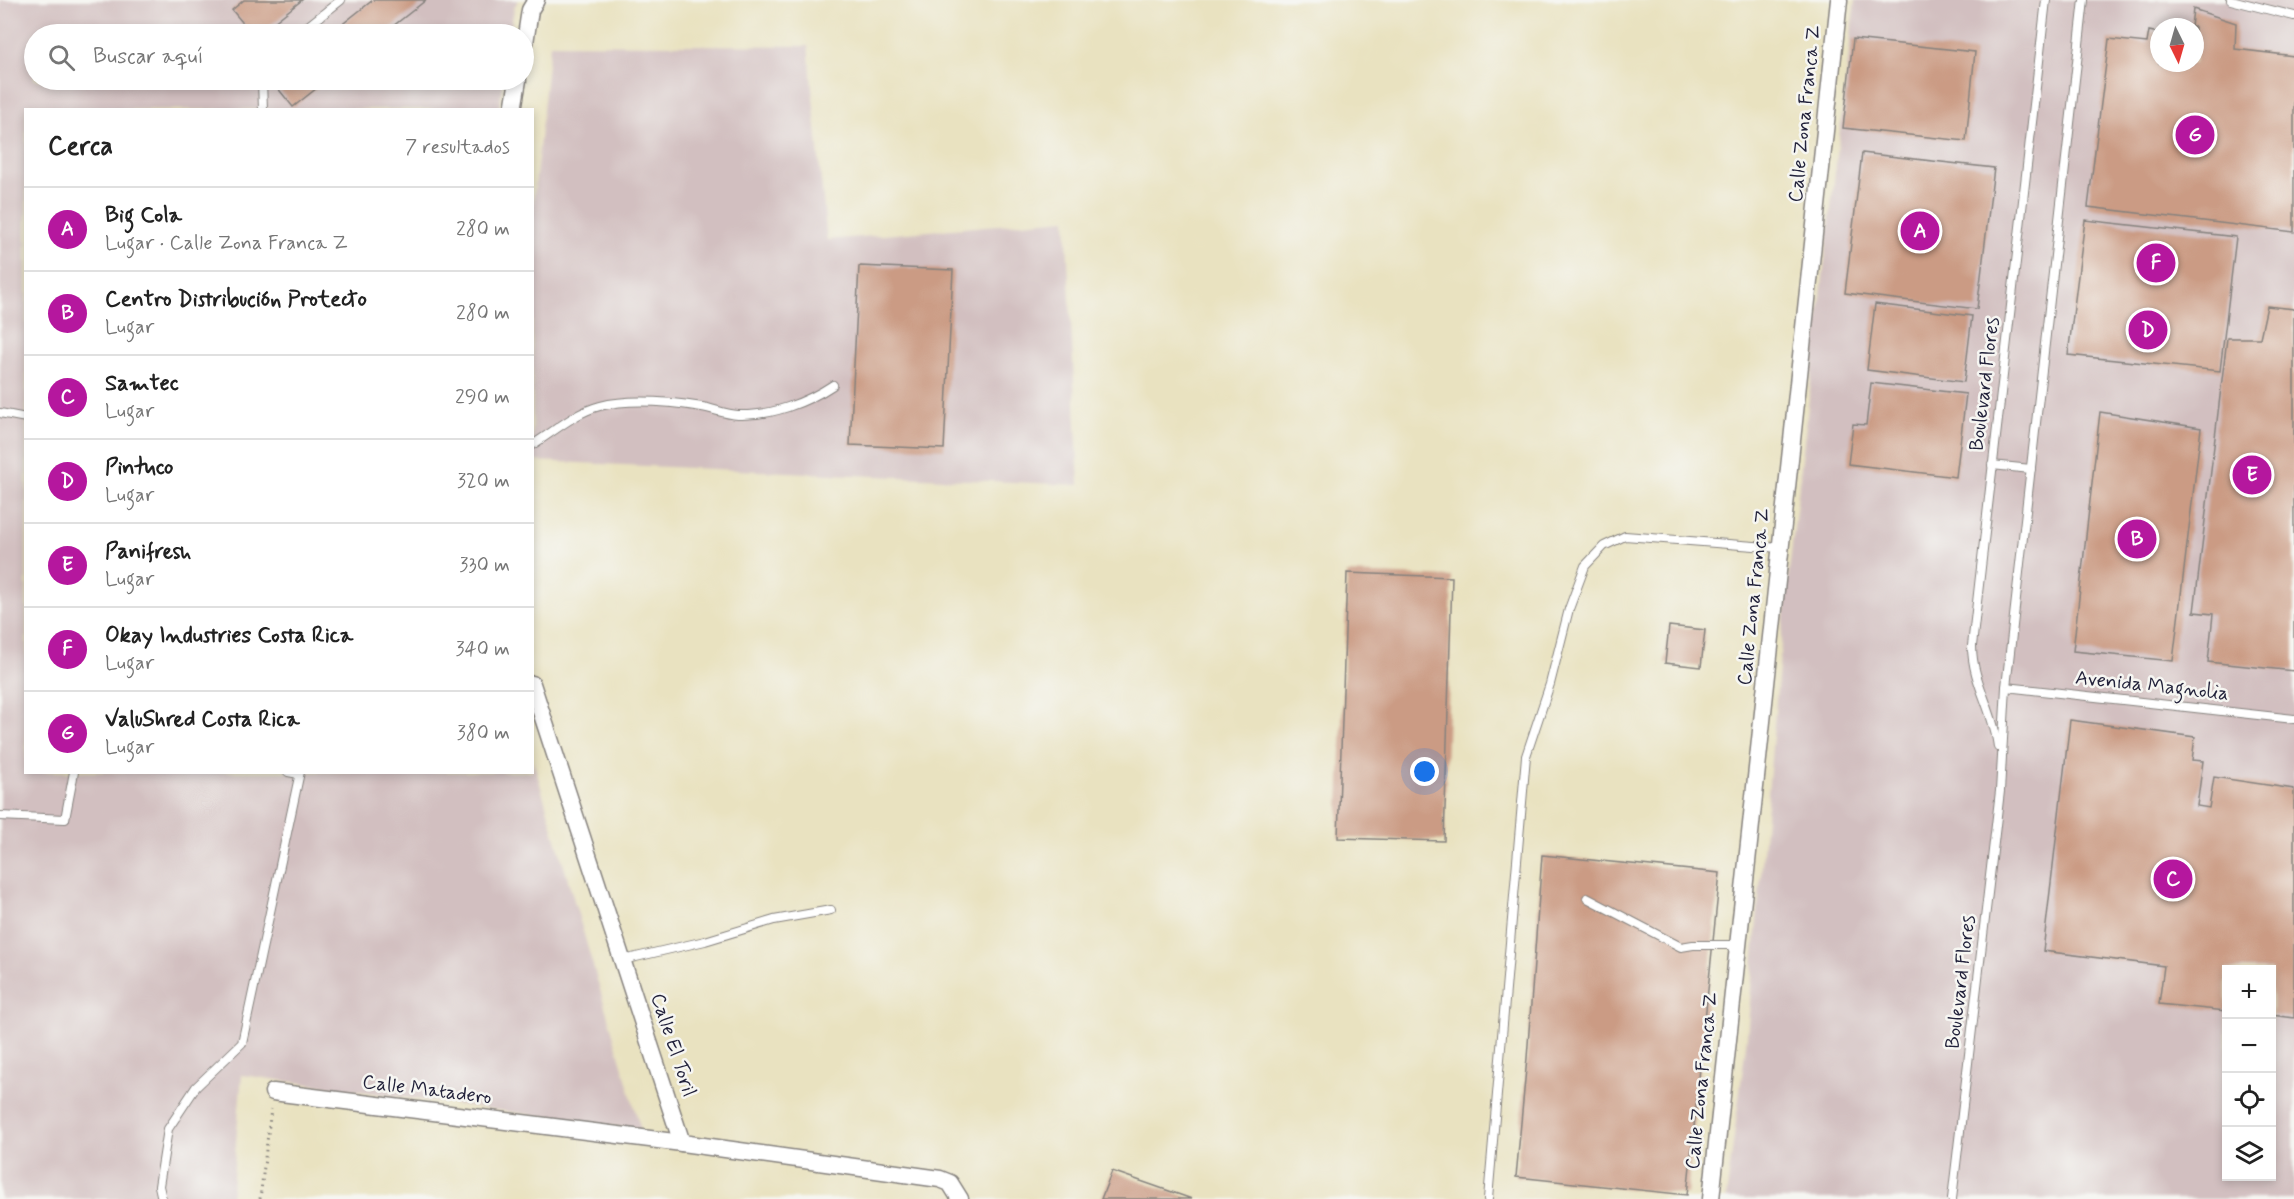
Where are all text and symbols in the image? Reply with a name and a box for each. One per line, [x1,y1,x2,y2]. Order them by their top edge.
north arrow [2150,18,2204,72]
search box [24,24,534,90]
street label: Calle Zona Franca Z [1782,24,1828,204]
icon: search [45,41,78,74]
text: Buscar aquí [93,43,204,71]
pin: G [2176,112,2214,158]
text: Cerca [48,130,113,164]
text: 7 resultados [405,134,510,161]
text: Big Cola [105,202,182,230]
pin: A [1900,208,1940,254]
text: A [61,216,74,243]
text: 280 m [456,216,510,243]
text: Lugar · Calle Zona Franca Z [105,230,348,257]
pin: F [2136,240,2176,286]
text: Centro Distribución Protecto [105,286,367,314]
text: B [61,300,74,327]
text: 280 m [456,300,510,327]
pin: D [2128,308,2168,352]
text: Lugar [105,314,154,341]
street label: Boulevard Flores [1963,315,2007,452]
text: Samtec [105,370,179,398]
text: C [60,384,75,411]
text: 290 m [455,384,510,411]
text: Lugar [105,398,154,425]
pin: E [2232,452,2272,498]
text: Pintuco [105,454,174,482]
text: D [61,468,74,495]
text: 320 m [457,468,510,495]
text: Lugar [105,482,154,509]
street label: Calle Zona Franca Z [1731,507,1777,687]
pin: B [2118,516,2156,562]
text: Panifresh [105,538,191,566]
text: E [62,552,73,579]
text: 330 m [459,552,510,579]
text: Lugar [105,566,154,593]
text: Okay Industries Costa Rica [105,622,353,650]
text: F [62,636,73,663]
text: 340 m [455,636,510,663]
text: Lugar [105,650,154,677]
street label: Avenida Magnolia [2074,665,2230,709]
text: ValuShred Costa Rica [105,706,300,734]
text: G [61,720,74,747]
text: 380 m [457,720,510,747]
text: Lugar [105,734,154,761]
your location [1410,757,1439,786]
pin: C [2154,856,2192,902]
street label: Boulevard Flores [1939,913,1983,1050]
map controls [2222,965,2276,1181]
button: + [2222,965,2276,1019]
street label: Calle El Toril [644,990,702,1100]
street label: Calle Zona Franca Z [1679,991,1725,1171]
button: − [2222,1019,2276,1073]
street label: Calle Matadero [361,1069,493,1111]
button: locate [2222,1073,2276,1127]
button: layers [2222,1127,2276,1181]

